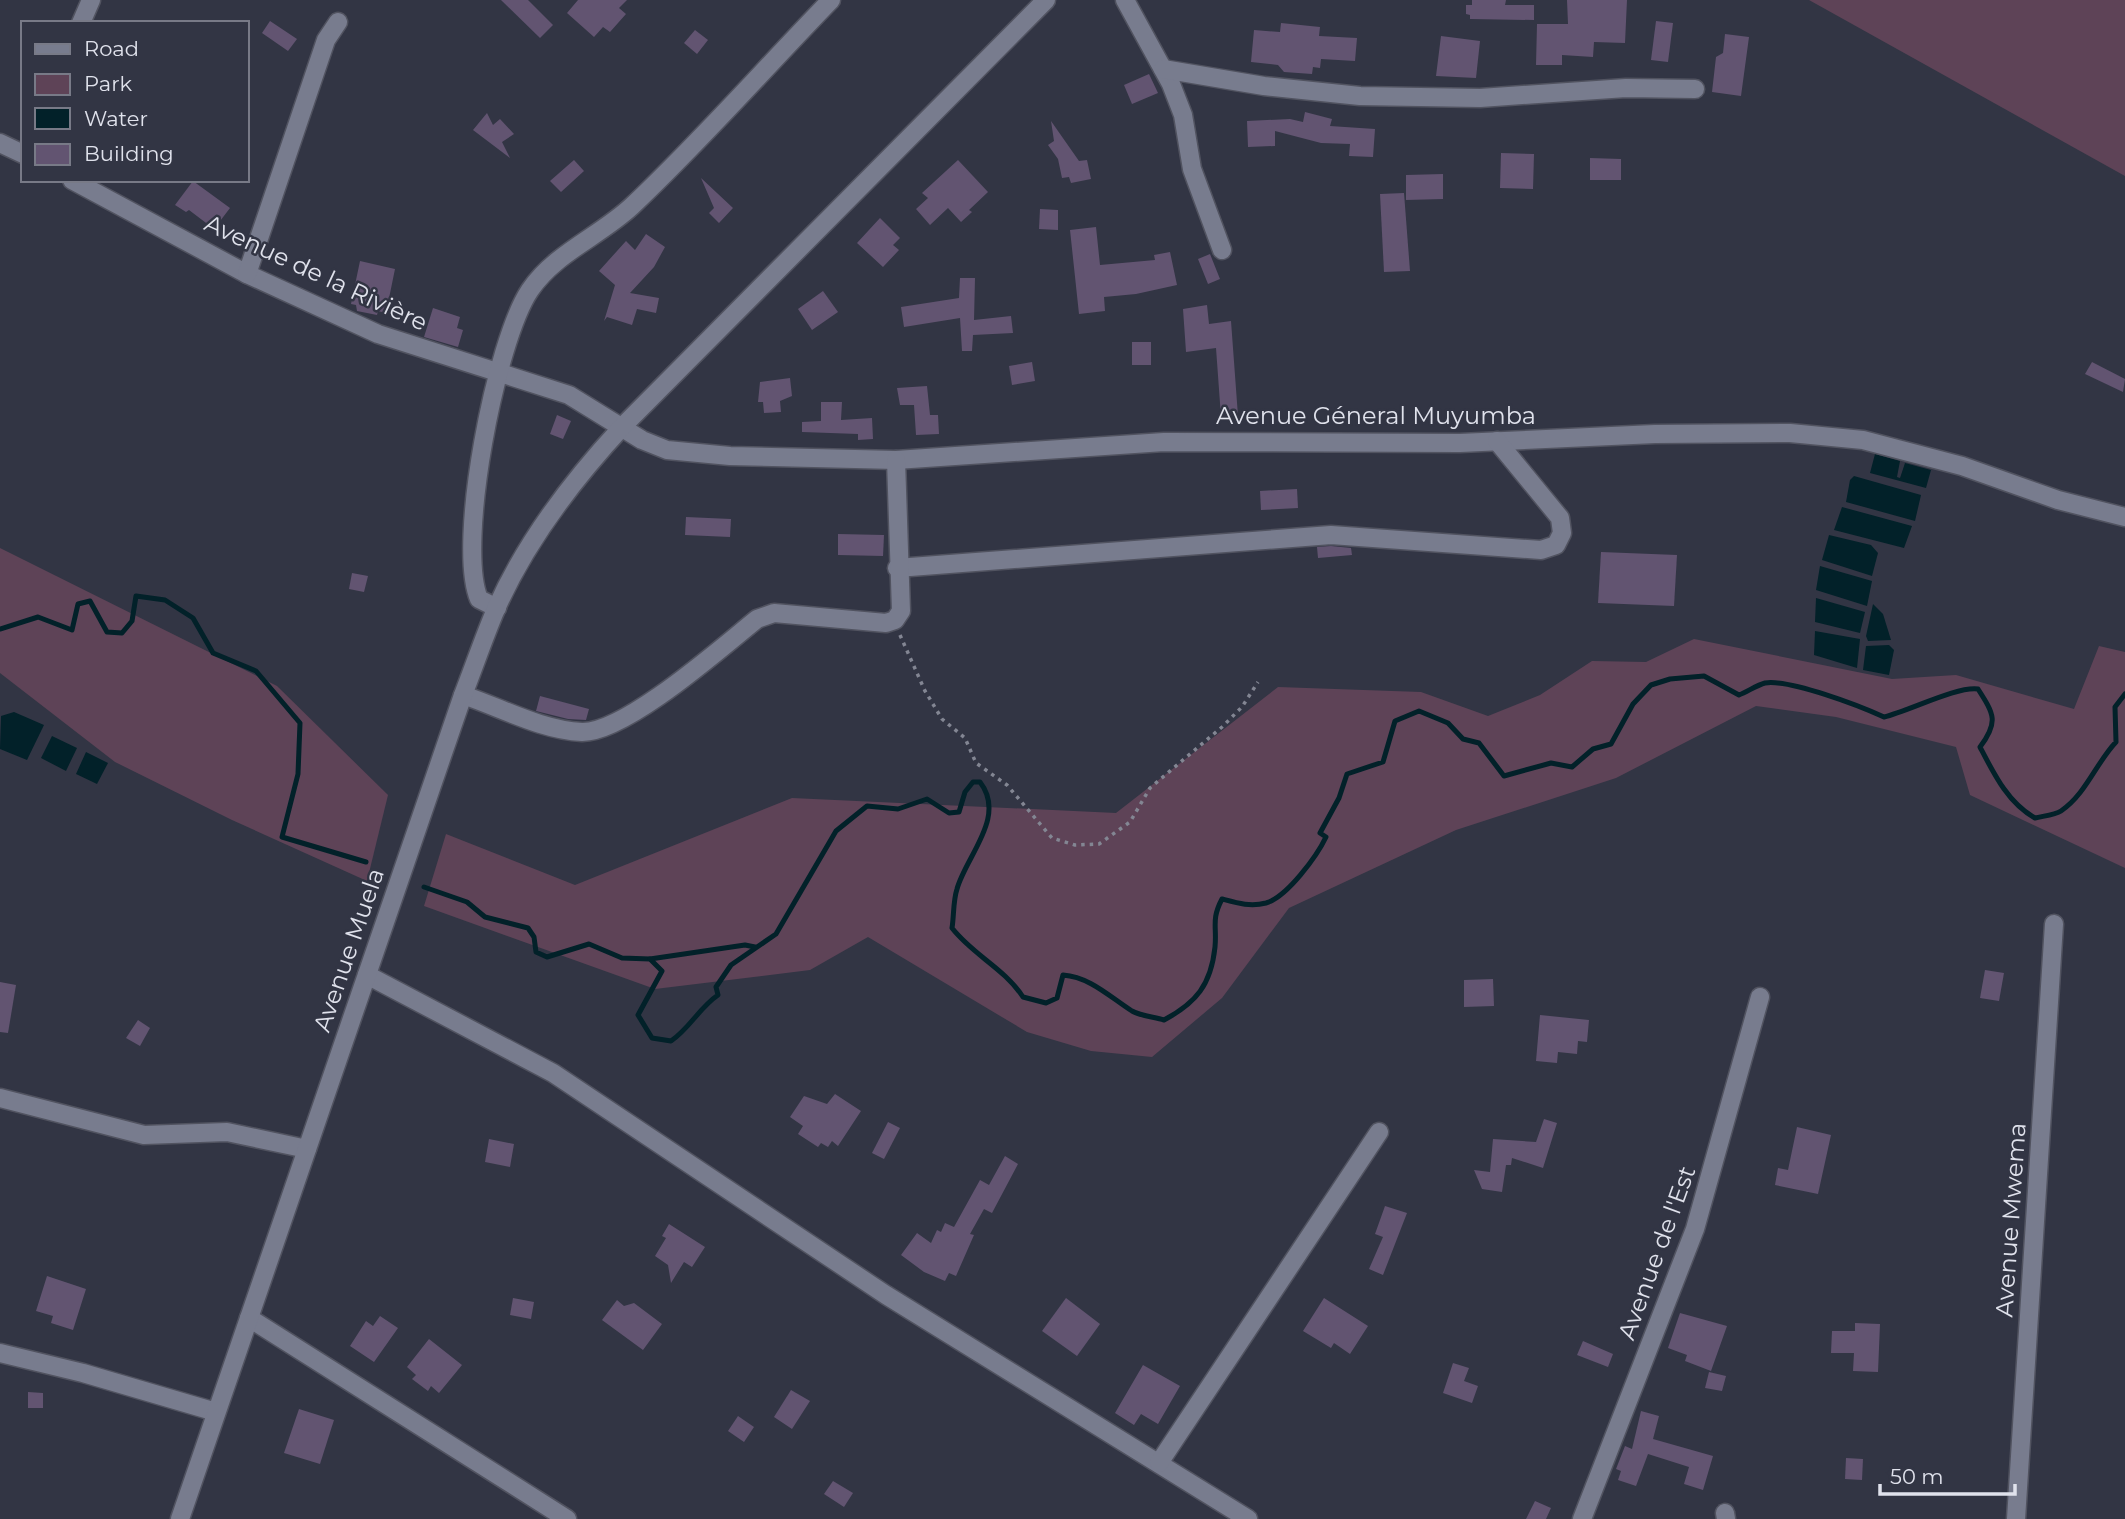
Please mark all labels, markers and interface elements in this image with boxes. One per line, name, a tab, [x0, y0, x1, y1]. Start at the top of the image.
legend	[21, 21, 248, 182]
text: Road	[84, 36, 139, 61]
text: Park	[84, 71, 132, 96]
text: Water	[84, 106, 148, 131]
text: Building	[84, 141, 174, 166]
street label: Avenue de la Rivière	[200, 208, 432, 337]
street label: Avenue Géneral Muyumba	[1216, 401, 1536, 430]
street label: Avenue Muela	[307, 864, 390, 1035]
street label: Avenue Mwema	[1989, 1122, 2032, 1318]
street label: Avenue de l'Est	[1612, 1162, 1701, 1344]
scale bar	[1880, 1452, 2015, 1496]
text: 50 m	[1890, 1464, 1944, 1489]

